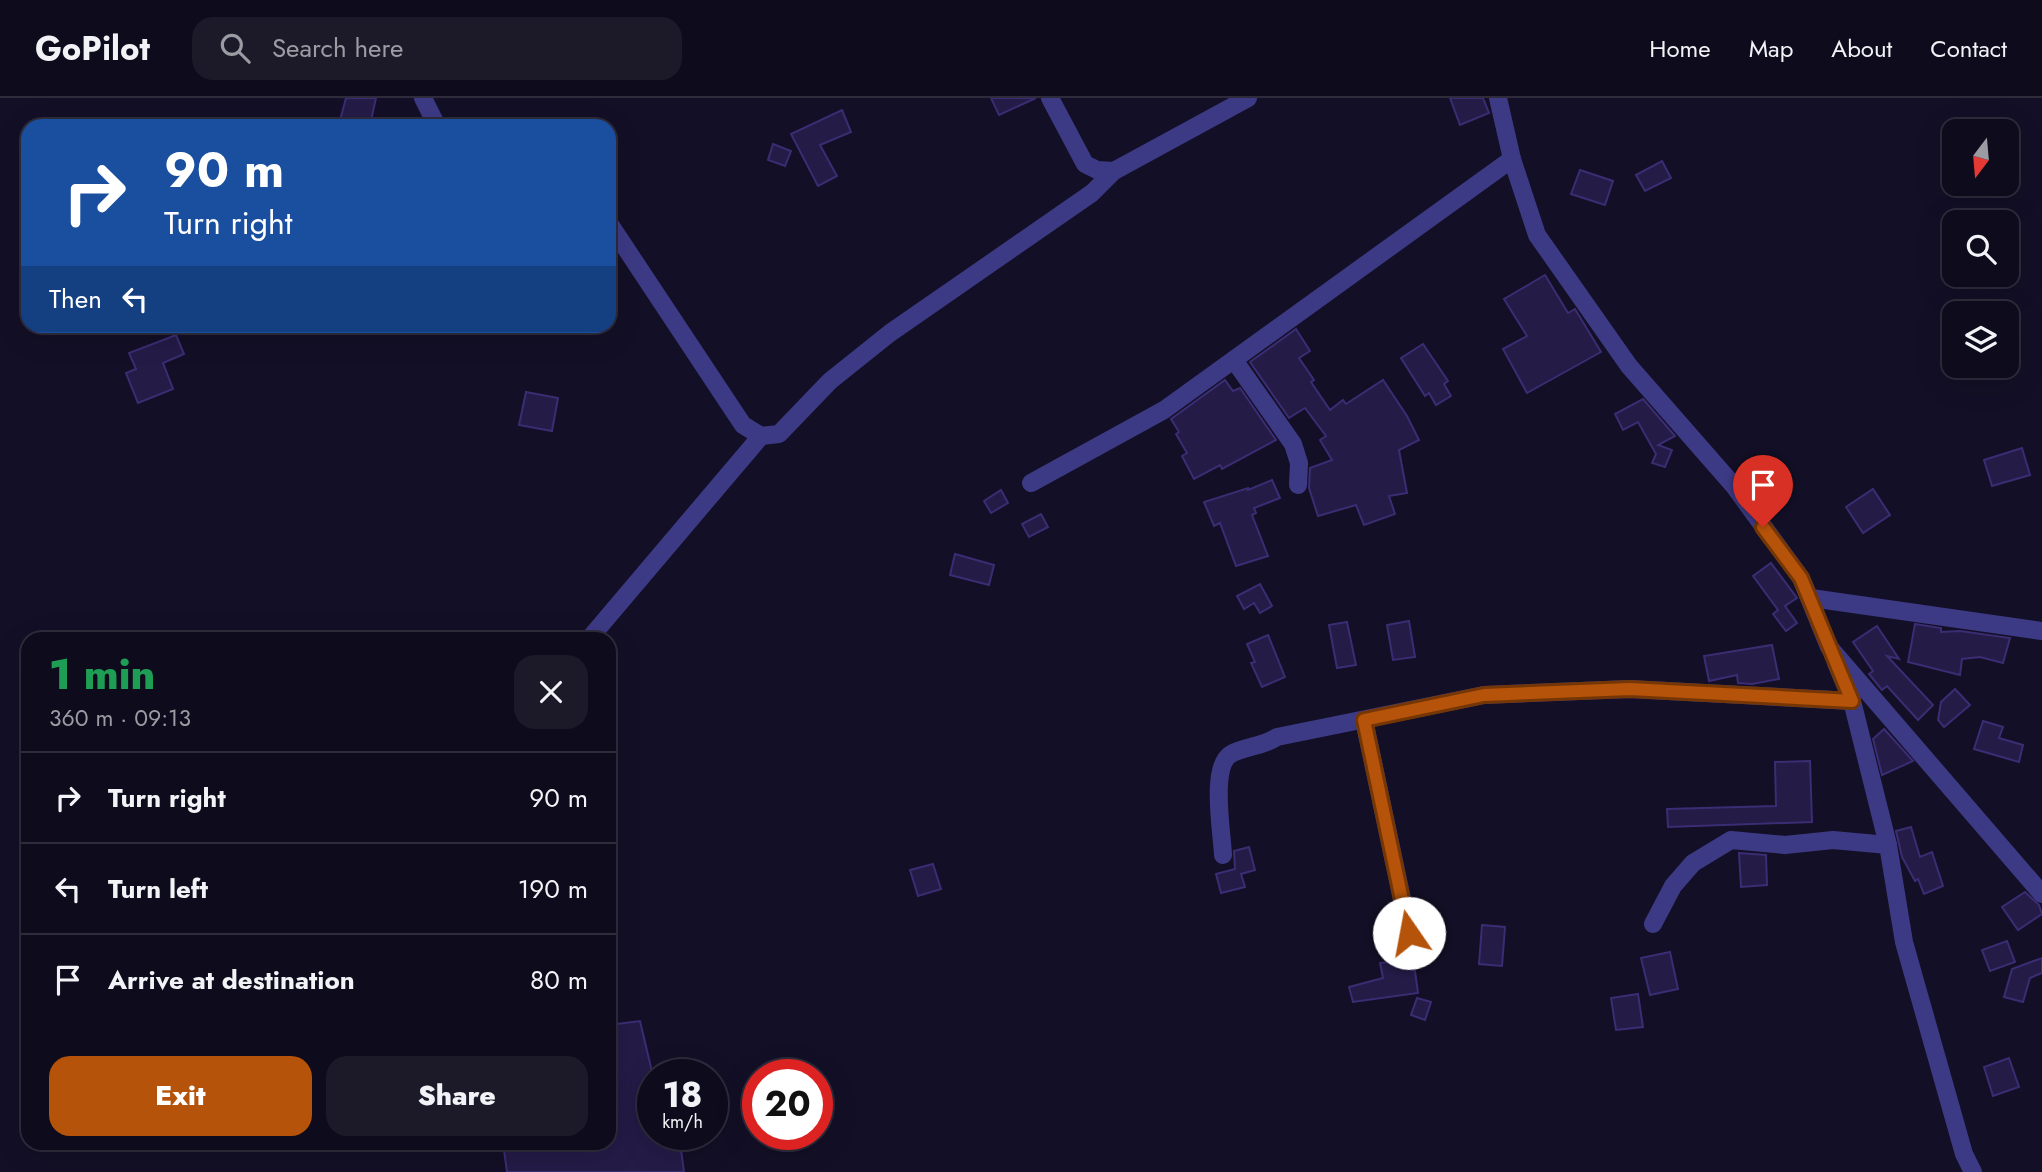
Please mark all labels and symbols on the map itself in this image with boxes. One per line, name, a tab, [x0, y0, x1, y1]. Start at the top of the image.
north arrow	[1942, 119, 2020, 196]
pin	[1733, 455, 1793, 527]
position arrow	[1372, 896, 1446, 970]
speed limit sign: 20	[742, 1059, 833, 1150]

